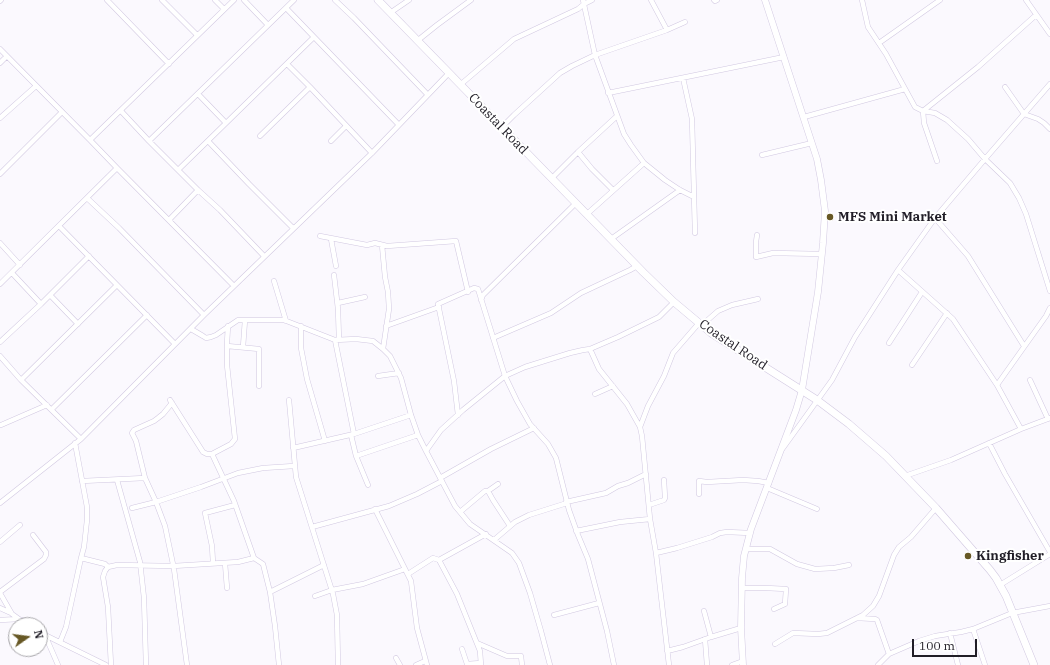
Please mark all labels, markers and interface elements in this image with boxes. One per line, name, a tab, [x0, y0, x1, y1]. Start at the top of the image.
street label: Coastal Road	[465, 90, 531, 158]
place label: MFS Mini Market	[838, 209, 947, 225]
marker: MFS Mini Market	[825, 212, 835, 222]
street label: Coastal Road	[696, 317, 770, 373]
place label: Kingfisher	[976, 548, 1044, 564]
marker: Kingfisher	[963, 551, 973, 561]
north arrow	[8, 617, 48, 657]
text: N	[31, 628, 47, 640]
scale bar	[914, 631, 979, 657]
text: 100 m	[919, 638, 955, 653]

